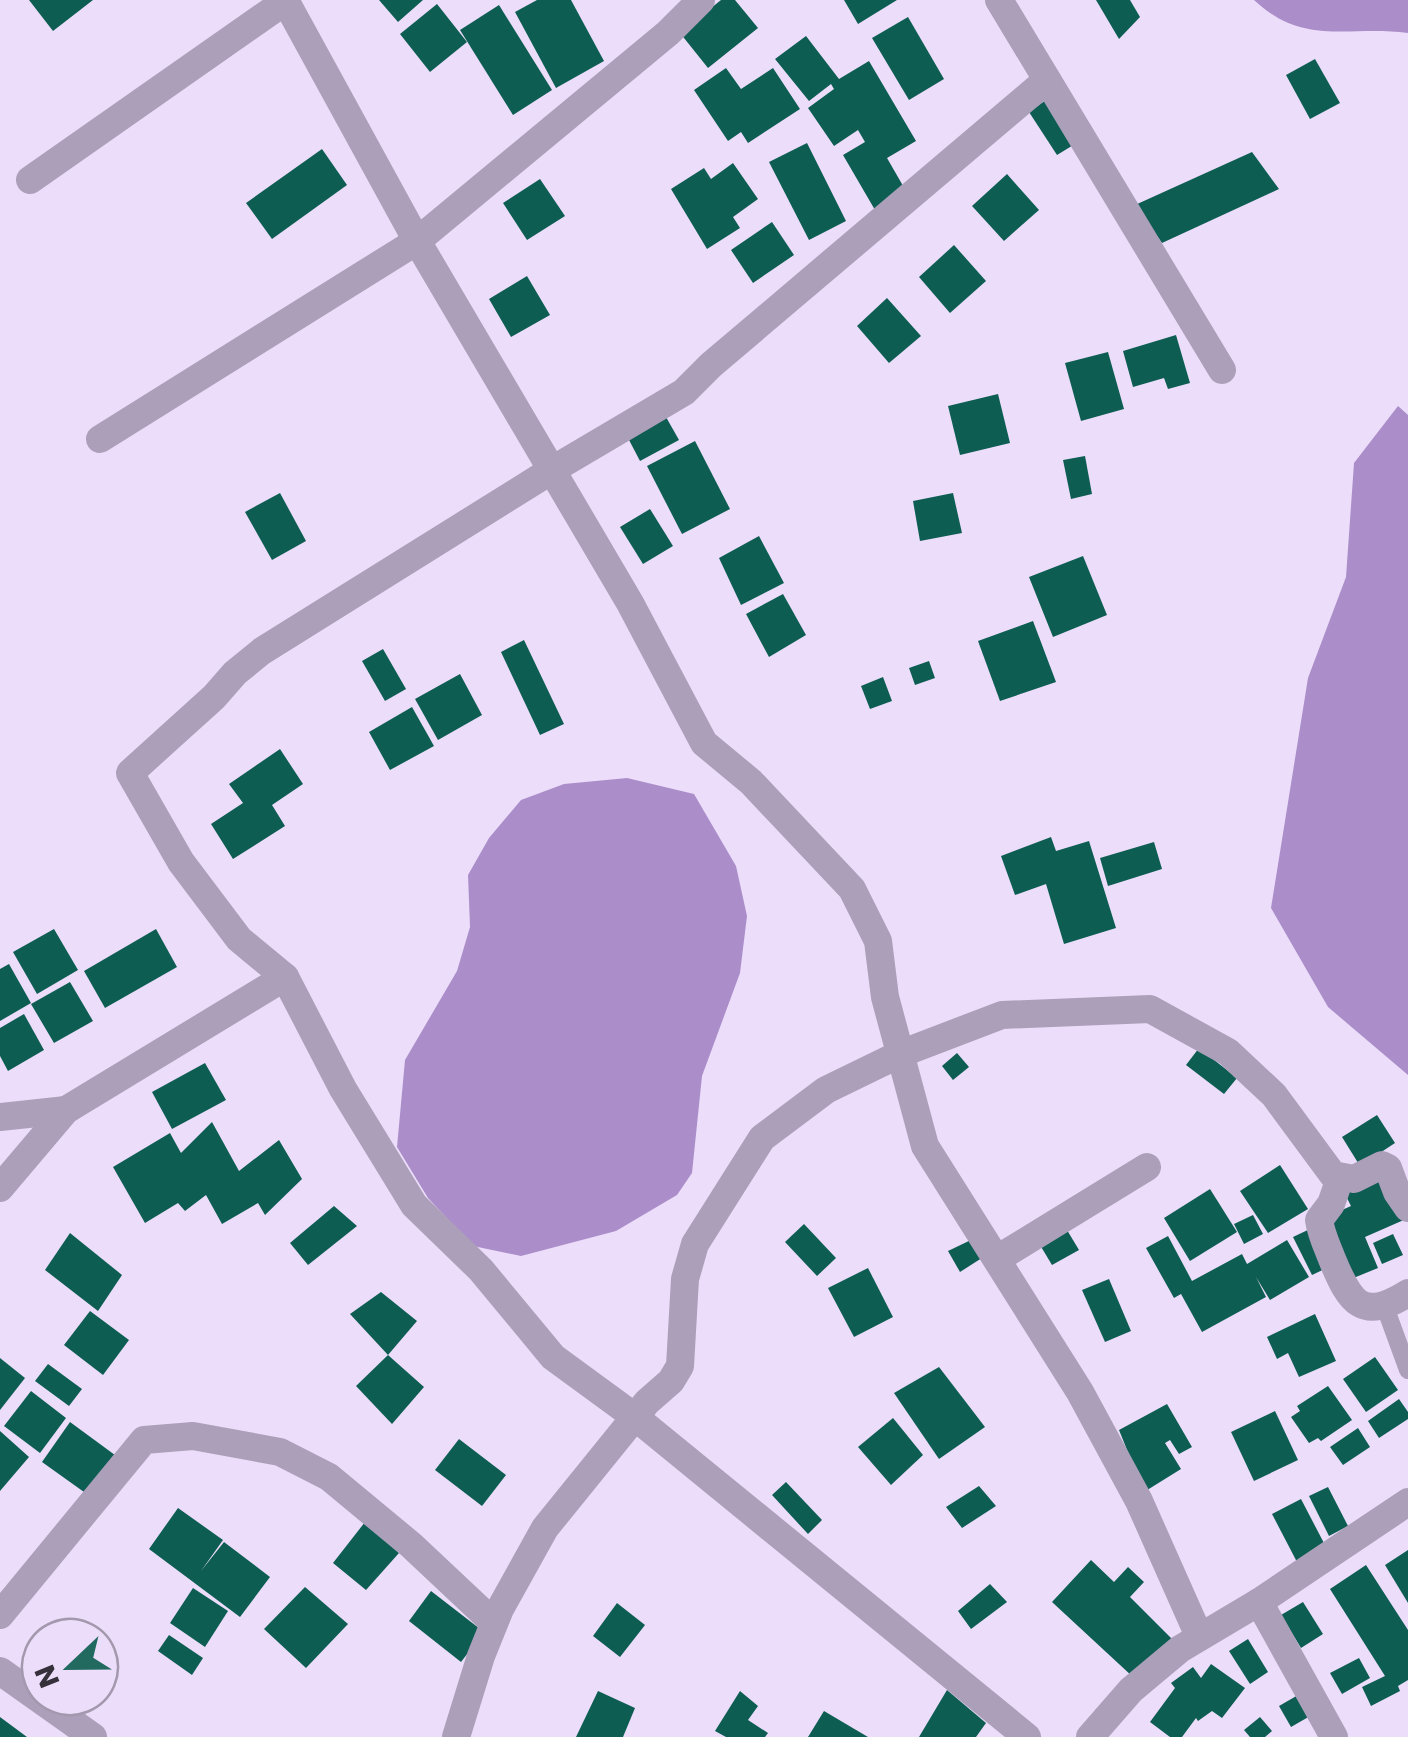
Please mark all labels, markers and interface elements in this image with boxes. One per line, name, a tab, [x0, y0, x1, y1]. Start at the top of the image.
north arrow	[20, 1617, 120, 1717]
text: N	[25, 1659, 69, 1693]

